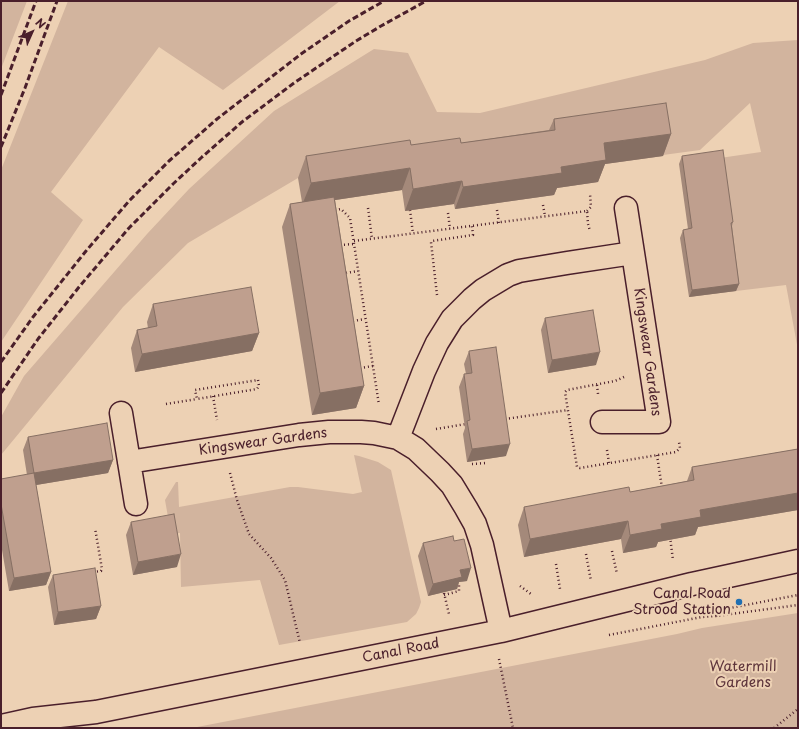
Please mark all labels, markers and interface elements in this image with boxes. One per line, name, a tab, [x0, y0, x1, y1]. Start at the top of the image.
north arrow	[12, 12, 52, 52]
text: N	[32, 14, 50, 32]
street label: Kingswear Gardens	[630, 287, 664, 417]
street label: Kingswear Gardens	[198, 425, 328, 459]
place label: Canal Road Strood Station	[633, 586, 731, 618]
marker: Canal Road Strood Station	[734, 597, 744, 607]
street label: Canal Road	[361, 635, 441, 667]
park label: Watermill Gardens	[709, 659, 777, 692]

